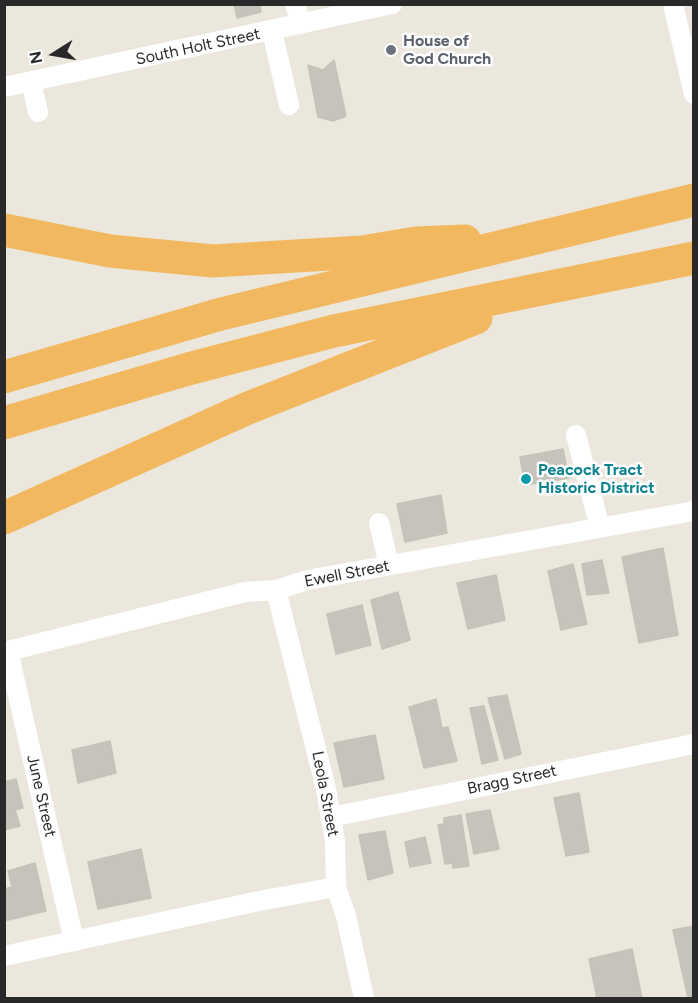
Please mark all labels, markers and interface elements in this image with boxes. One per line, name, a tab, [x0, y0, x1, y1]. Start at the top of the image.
north arrow	[24, 24, 84, 84]
street label: South Holt Street	[134, 24, 262, 70]
place label: House of God Church	[403, 31, 491, 69]
marker: House of God Church	[384, 43, 398, 57]
text: N	[25, 50, 46, 65]
place label: Peacock Tract Historic District	[538, 460, 655, 498]
marker: Peacock Tract Historic District	[519, 472, 533, 486]
street label: Ewell Street	[303, 556, 391, 592]
street label: Leola Street	[307, 750, 343, 838]
street label: June Street	[22, 753, 60, 839]
street label: Bragg Street	[466, 761, 558, 799]

